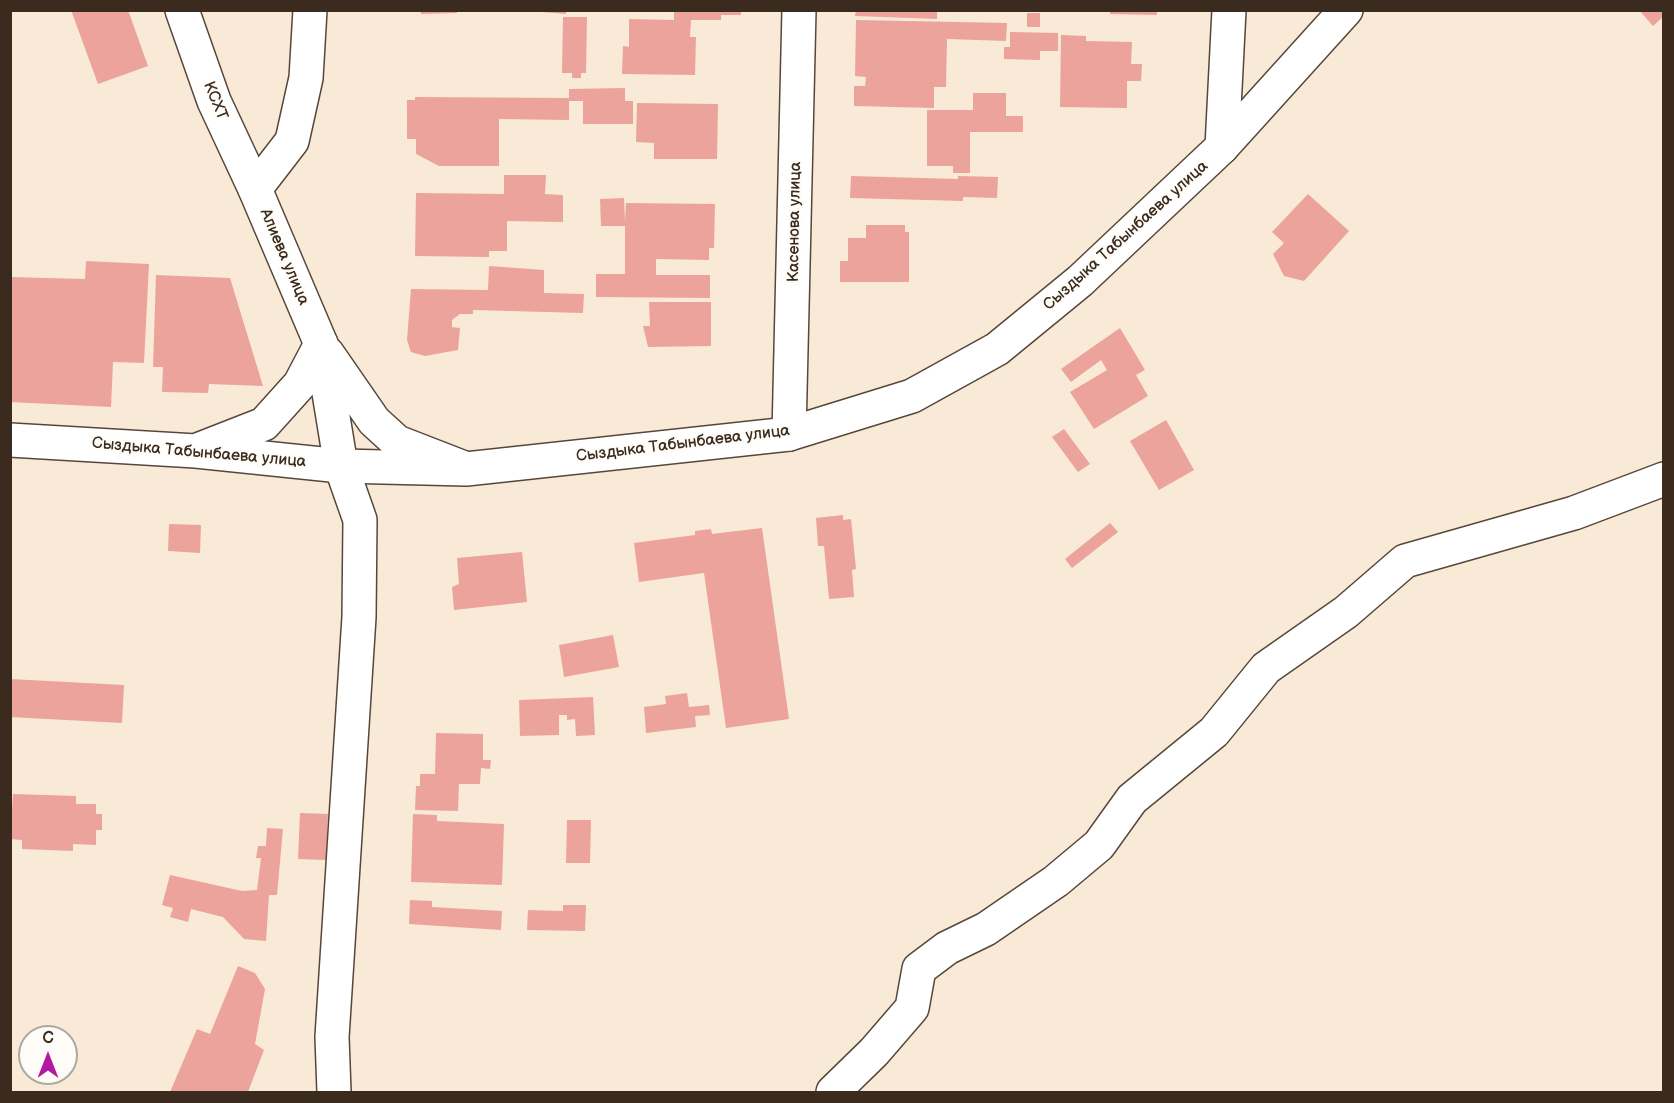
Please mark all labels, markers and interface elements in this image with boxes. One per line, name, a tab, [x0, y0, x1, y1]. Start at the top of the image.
street label: КСХТ	[199, 79, 231, 123]
street label: Сыздыка Табынбаева улица	[1040, 157, 1212, 315]
street label: Касенова улица	[784, 162, 806, 282]
street label: Алиева улица	[255, 206, 313, 308]
street label: Сыздыка Табынбаева улица	[575, 421, 791, 467]
street label: Сыздыка Табынбаева улица	[91, 434, 307, 472]
north arrow	[18, 1025, 78, 1085]
text: С	[42, 1029, 54, 1048]

